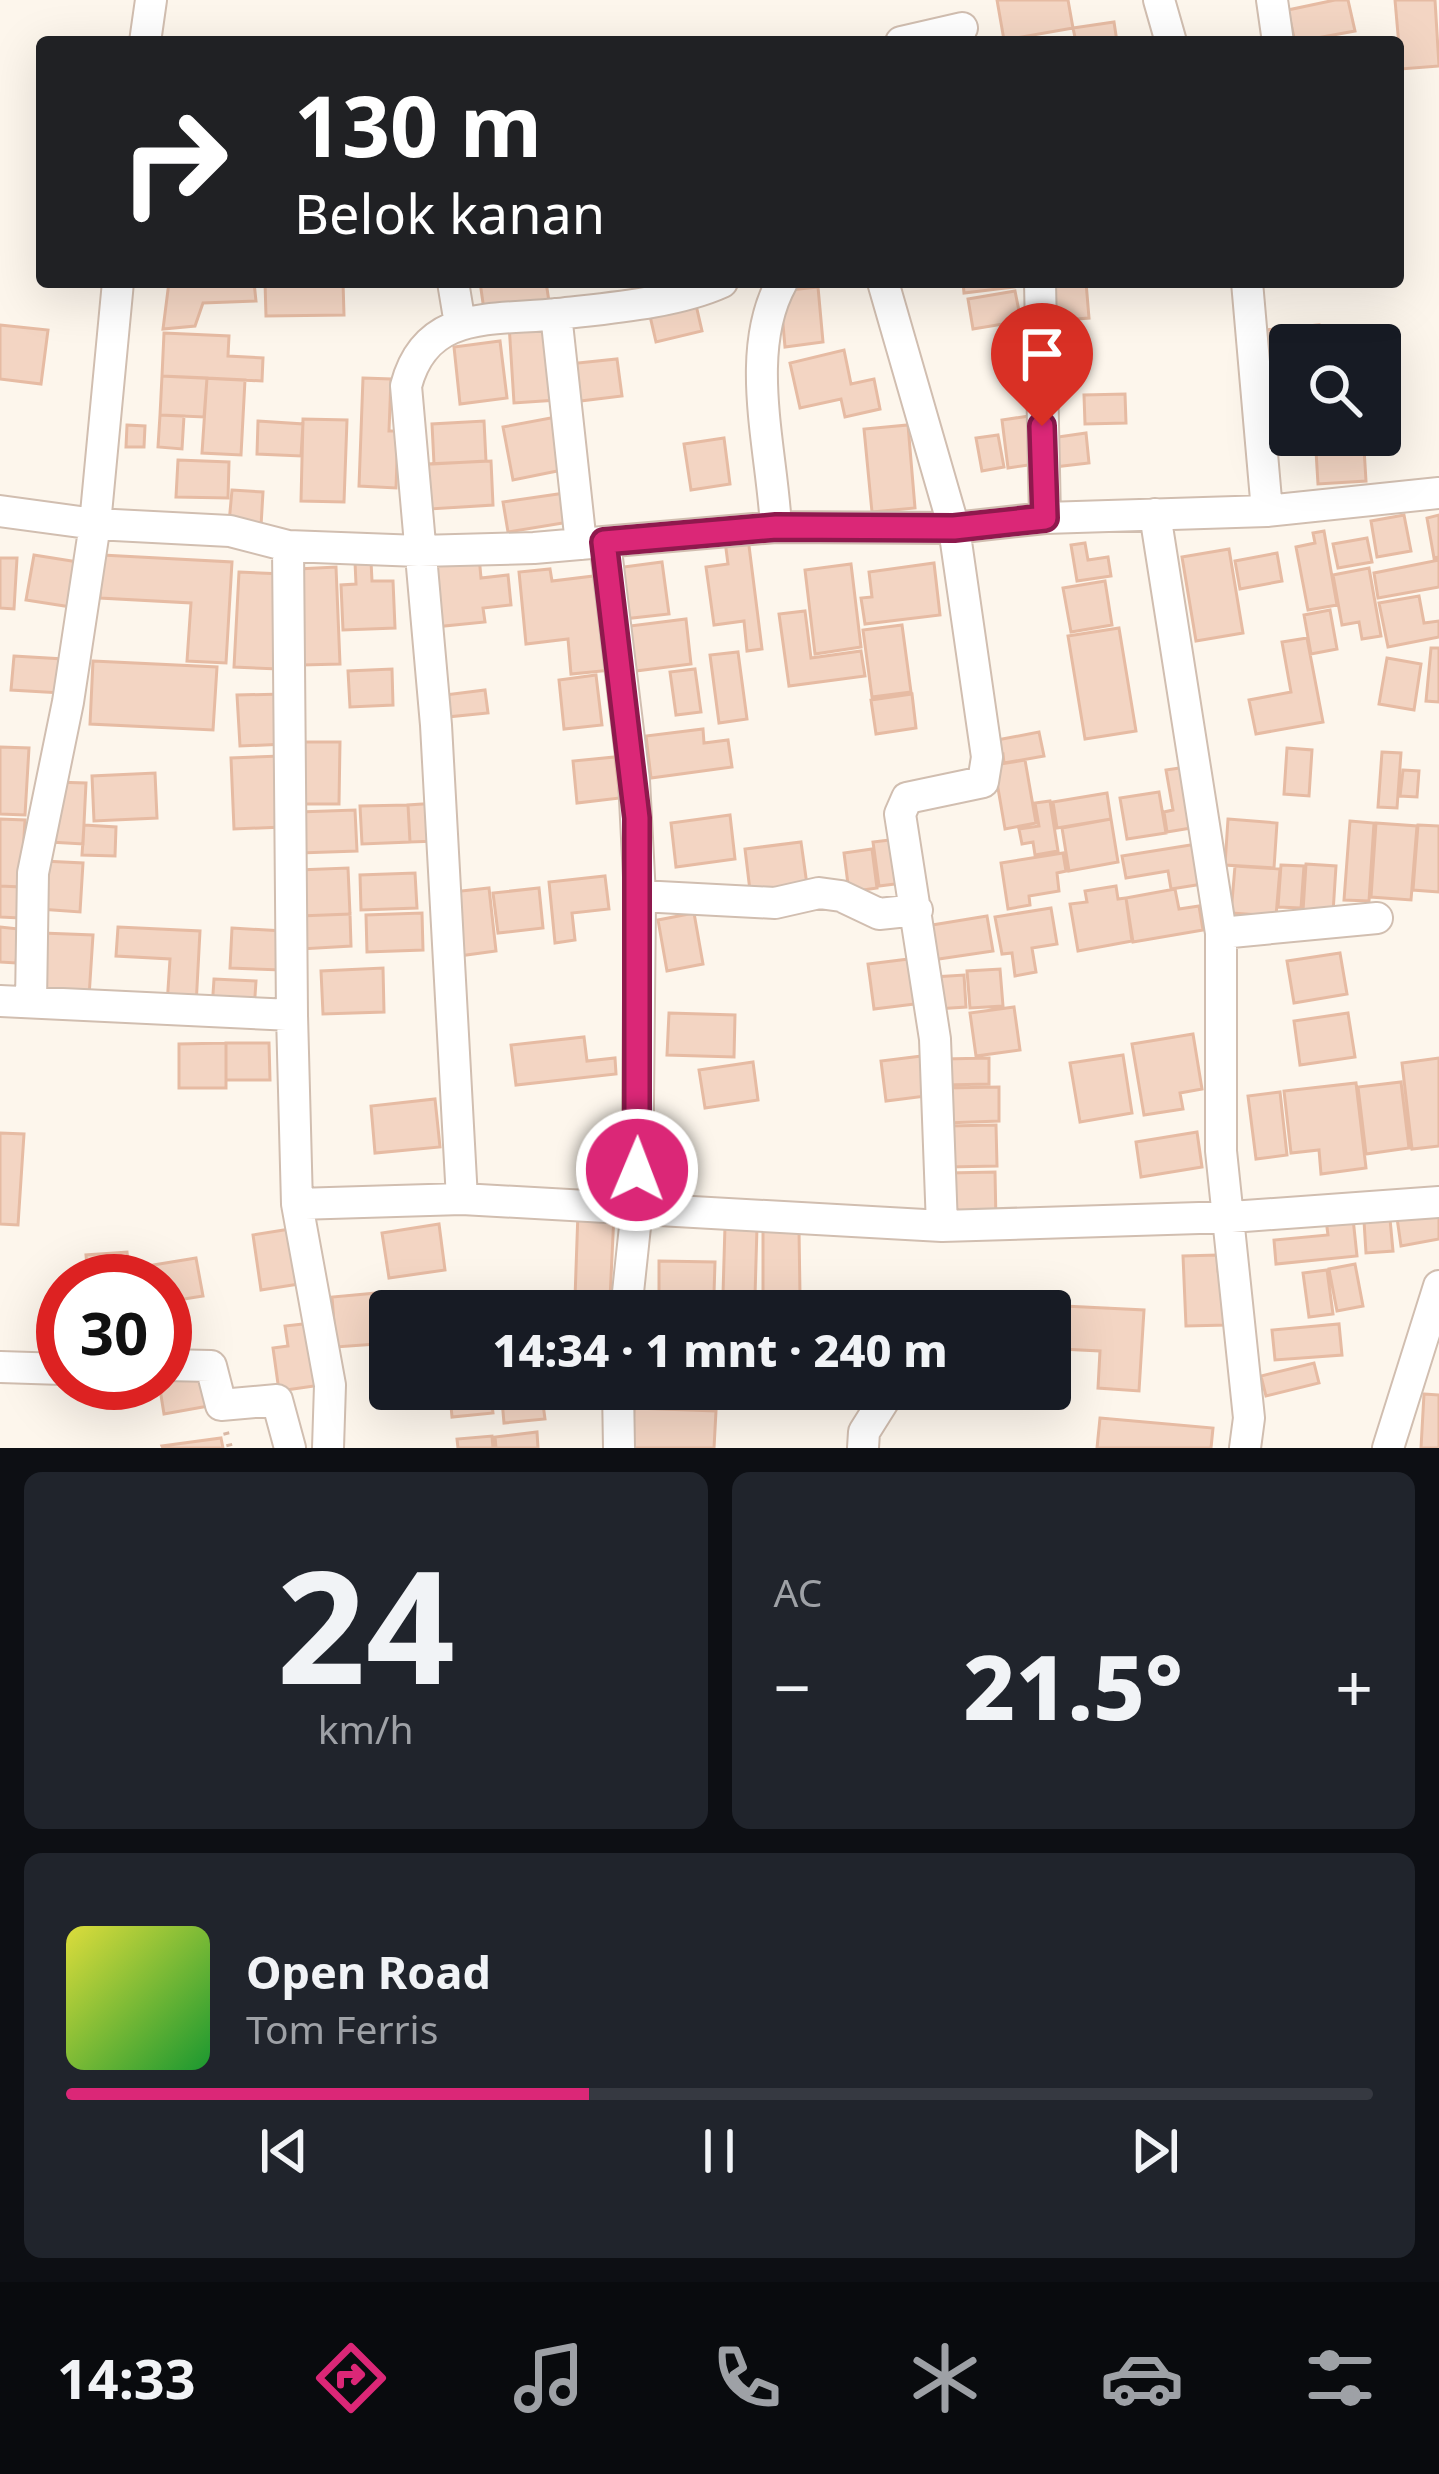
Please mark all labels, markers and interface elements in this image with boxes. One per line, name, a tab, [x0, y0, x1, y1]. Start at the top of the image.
text: 130 m	[294, 67, 542, 182]
icon: right	[96, 84, 252, 240]
text: Belok kanan	[294, 176, 605, 250]
pin	[991, 303, 1093, 426]
icon: arrive	[1009, 321, 1075, 387]
map controls	[1269, 324, 1401, 456]
button: search	[1269, 324, 1401, 456]
position arrow	[574, 1107, 700, 1233]
speed limit sign: 30	[36, 1254, 192, 1410]
text: 14:34 · 1 mnt · 240 m	[492, 1319, 948, 1380]
text: 24	[277, 1517, 455, 1730]
text: AC	[774, 1565, 822, 1618]
text: 21.5°	[963, 1624, 1183, 1746]
text: −	[774, 1641, 811, 1731]
text: +	[1335, 1641, 1373, 1731]
text: km/h	[318, 1702, 414, 1755]
text: Open Road	[246, 1941, 491, 2002]
text: Tom Ferris	[246, 2002, 438, 2055]
icon: previous	[251, 2118, 317, 2184]
icon: pause	[686, 2118, 752, 2184]
icon: next	[1122, 2118, 1188, 2184]
icon: directions	[309, 2336, 393, 2420]
icon: music	[507, 2336, 591, 2420]
icon: phone	[705, 2336, 789, 2420]
icon: climate	[903, 2336, 987, 2420]
icon: car	[1100, 2336, 1184, 2420]
icon: filters	[1298, 2336, 1382, 2420]
text: 14:33	[57, 2341, 196, 2415]

